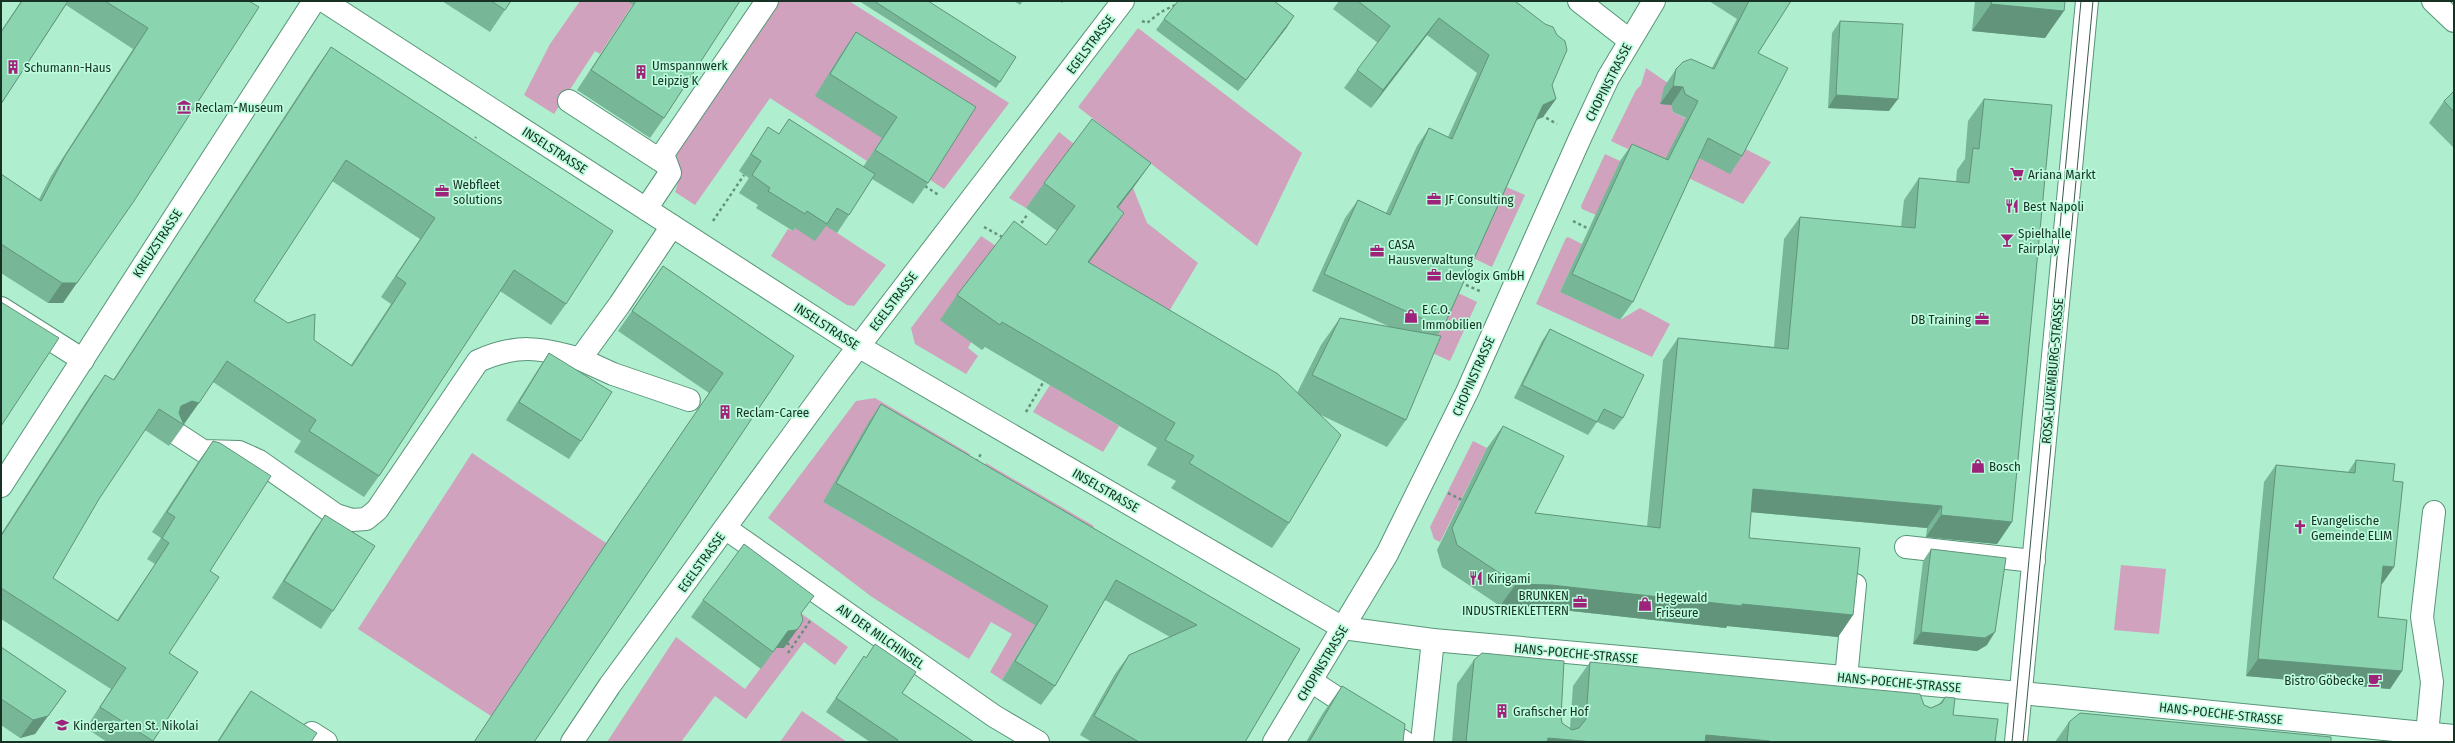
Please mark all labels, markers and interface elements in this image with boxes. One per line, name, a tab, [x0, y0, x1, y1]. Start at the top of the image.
street label: EGELSTRASSE	[1063, 12, 1117, 77]
street label: CHOPINSTRASSE	[1582, 41, 1635, 124]
place label: Umspannwerk Leipzig K	[652, 58, 729, 88]
building icon: Schumann-Haus	[5, 59, 21, 75]
place label: Schumann-Haus	[24, 60, 112, 75]
building icon: Umspannwerk Leipzig K	[633, 64, 649, 80]
museum icon: Reclam-Museum	[176, 99, 192, 115]
place label: Reclam-Museum	[195, 100, 283, 115]
street label: INSELSTRASSE	[519, 124, 590, 177]
supermarket icon: Ariana Markt	[2009, 166, 2025, 182]
place label: Ariana Markt	[2028, 167, 2097, 182]
place label: Webfleet solutions	[453, 177, 503, 207]
office icon: Webfleet solutions	[434, 183, 450, 199]
office icon: JF Consulting	[1426, 191, 1442, 207]
place label: JF Consulting	[1445, 192, 1514, 207]
restaurant icon: Best Napoli	[2004, 198, 2020, 214]
place label: Best Napoli	[2023, 199, 2084, 214]
street label: KREUZSTRASSE	[130, 206, 185, 280]
place label: Spielhalle Fairplay	[2018, 226, 2071, 256]
bar icon: Spielhalle Fairplay	[1999, 232, 2015, 248]
place label: CASA Hausverwaltung	[1388, 237, 1474, 267]
office icon: CASA Hausverwaltung	[1369, 243, 1385, 259]
office icon: devlogix GmbH	[1426, 267, 1442, 283]
place label: devlogix GmbH	[1445, 268, 1525, 283]
street label: EGELSTRASSE	[866, 269, 920, 334]
street label: ROSA-LUXEMBURG-STRASSE	[2039, 298, 2066, 445]
street label: INSELSTRASSE	[791, 300, 862, 353]
place label: E.C.O. Immobilien	[1422, 302, 1482, 332]
shop icon: E.C.O. Immobilien	[1403, 308, 1419, 324]
office icon: DB Training	[1974, 311, 1990, 327]
place label: DB Training	[1911, 312, 1972, 327]
street label: CHOPINSTRASSE	[1449, 334, 1498, 418]
building icon: Reclam-Caree	[717, 404, 733, 420]
place label: Reclam-Caree	[736, 405, 809, 420]
shop icon: Bosch	[1970, 458, 1986, 474]
place label: Bosch	[1989, 459, 2021, 474]
street label: INSELSTRASSE	[1070, 465, 1142, 516]
place label: Evangelische Gemeinde ELIM	[2311, 513, 2392, 543]
church icon: Evangelische Gemeinde ELIM	[2292, 519, 2308, 535]
street label: EGELSTRASSE	[675, 530, 728, 595]
restaurant icon: Kirigami	[1468, 570, 1484, 586]
place label: Kirigami	[1487, 571, 1530, 586]
place label: BRUNKEN INDUSTRIEKLETTERN	[1462, 588, 1569, 618]
place label: Hegewald Friseure	[1656, 590, 1708, 620]
office icon: BRUNKEN INDUSTRIEKLETTERN	[1572, 594, 1588, 610]
shop icon: Hegewald Friseure	[1637, 596, 1653, 612]
street label: AN DER MILCHINSEL	[834, 601, 928, 672]
street label: CHOPINSTRASSE	[1294, 623, 1351, 704]
street label: HANS-POECHE-STRASSE	[1513, 641, 1639, 666]
street label: HANS-POECHE-STRASSE	[1836, 670, 1962, 695]
cafe icon: Bistro Göbecke	[2367, 672, 2383, 688]
place label: Bistro Göbecke	[2284, 673, 2364, 688]
street label: HANS-POECHE-STRASSE	[2158, 700, 2284, 727]
building icon: Grafischer Hof	[1494, 703, 1510, 719]
place label: Grafischer Hof	[1513, 704, 1589, 719]
school or university icon: Kindergarten St. Nikolai	[54, 717, 70, 733]
place label: Kindergarten St. Nikolai	[73, 718, 198, 733]

